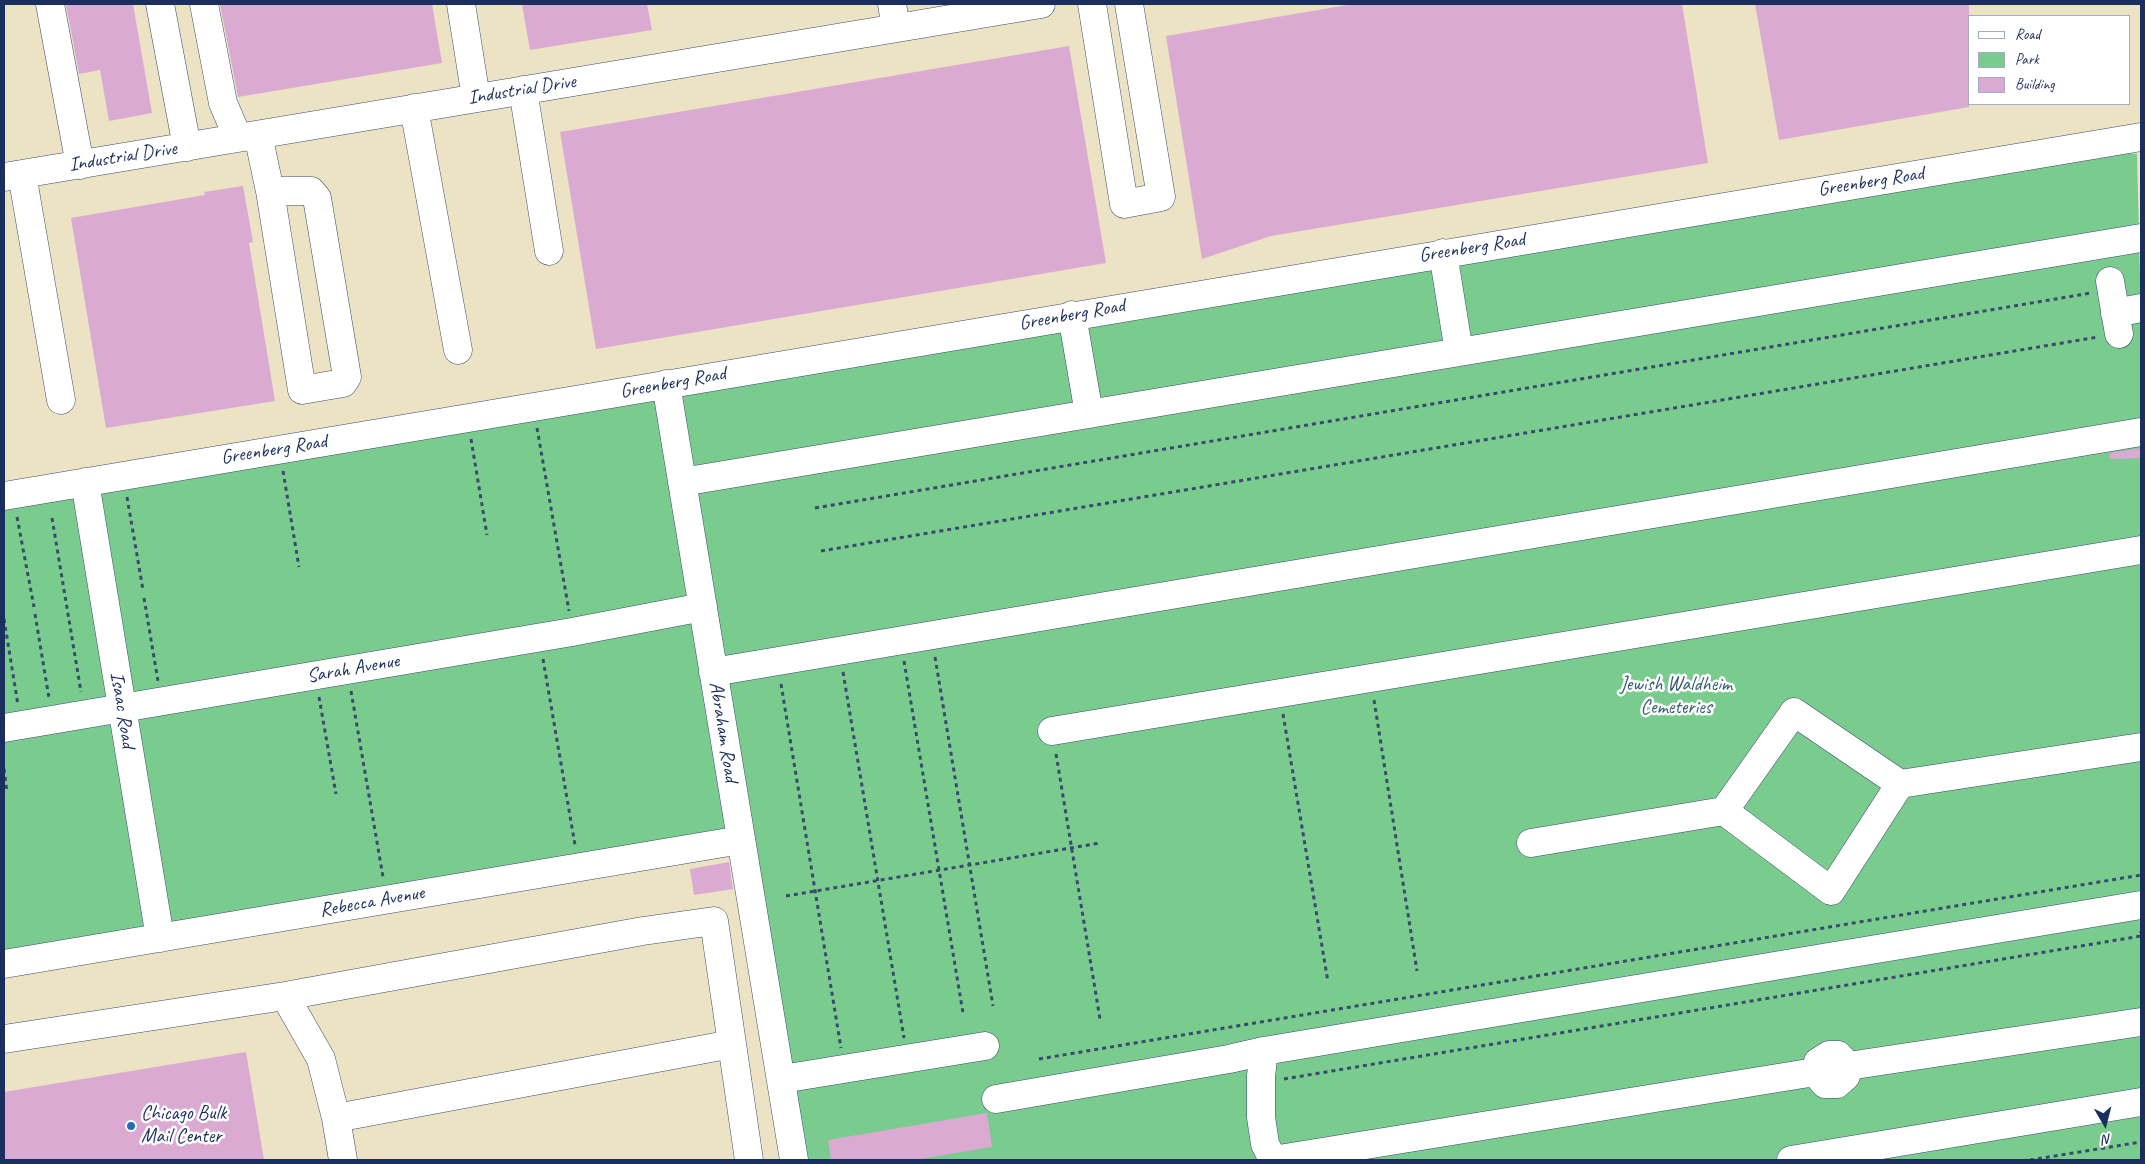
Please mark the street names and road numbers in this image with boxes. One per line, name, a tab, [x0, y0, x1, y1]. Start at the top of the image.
street label: Industrial Drive	[466, 70, 578, 110]
street label: Industrial Drive	[67, 137, 179, 177]
street label: Greenberg Road	[1816, 162, 1926, 202]
street label: Greenberg Road	[1417, 228, 1527, 268]
street label: Greenberg Road	[1017, 294, 1127, 336]
street label: Greenberg Road	[618, 362, 728, 404]
street label: Greenberg Road	[219, 430, 329, 470]
street label: Sarah Avenue	[305, 649, 401, 689]
street label: Isaac Road	[104, 670, 140, 750]
street label: Abraham Road	[703, 680, 743, 784]
street label: Rebecca Avenue	[318, 881, 426, 923]

